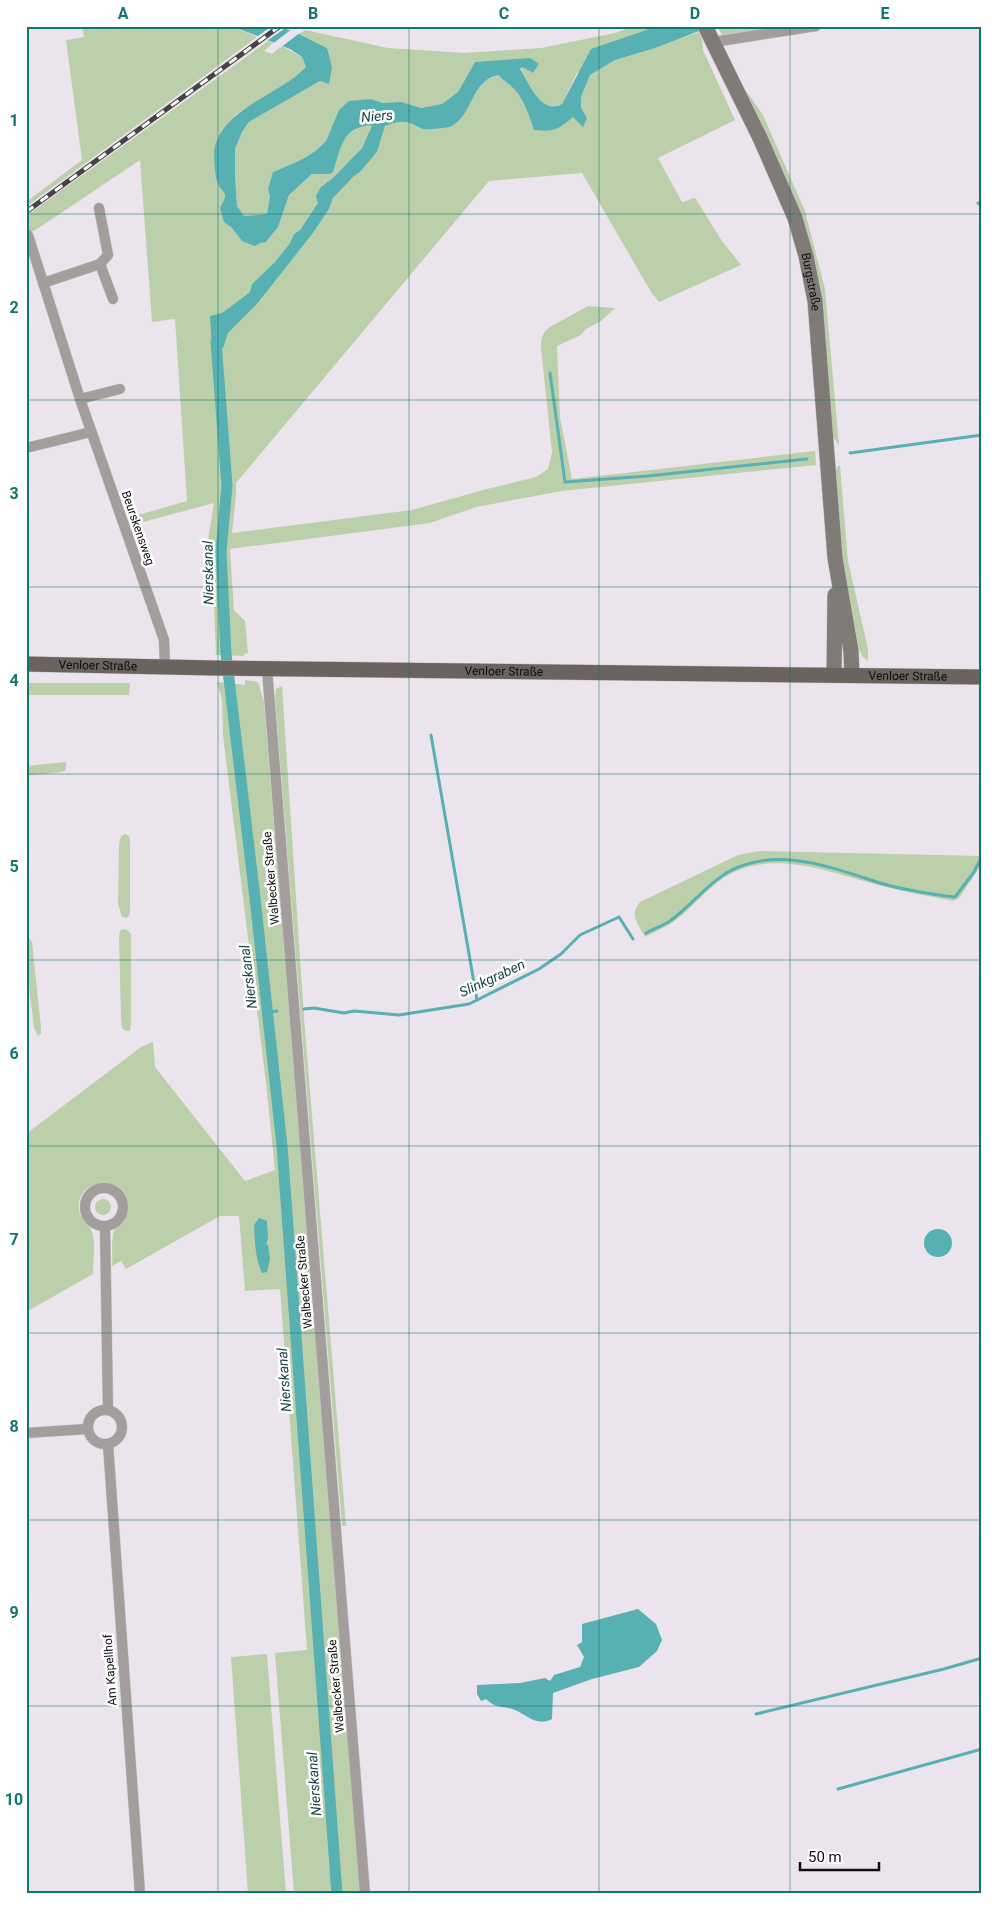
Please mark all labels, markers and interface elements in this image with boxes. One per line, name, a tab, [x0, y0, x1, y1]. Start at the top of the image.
text: A	[118, 4, 129, 23]
text: B	[308, 4, 318, 23]
text: C	[499, 4, 509, 23]
text: D	[690, 4, 700, 23]
text: E	[881, 4, 890, 23]
water label: Niers	[360, 107, 394, 125]
text: 1	[9, 111, 19, 130]
street label: Burgstraße	[799, 252, 823, 311]
text: 2	[9, 298, 19, 317]
text: 3	[9, 484, 19, 503]
street label: Beurskensweg	[119, 489, 157, 567]
water label: Nierskanal	[199, 540, 217, 605]
street label: Venloer Straße	[59, 658, 137, 673]
street label: Venloer Straße	[465, 664, 543, 679]
street label: Venloer Straße	[869, 669, 947, 684]
text: 4	[9, 671, 19, 690]
street label: Walbecker Straße	[260, 831, 282, 925]
text: 5	[9, 857, 19, 876]
water label: Nierskanal	[236, 943, 260, 1010]
water label: Slinkgraben	[457, 956, 527, 1000]
text: 6	[9, 1044, 19, 1063]
text: 7	[9, 1230, 19, 1249]
street label: Walbecker Straße	[293, 1235, 315, 1329]
water label: Nierskanal	[274, 1347, 294, 1413]
text: 8	[9, 1417, 19, 1436]
text: 9	[9, 1603, 19, 1622]
street label: Am Kapellhof	[100, 1633, 119, 1706]
street label: Walbecker Straße	[325, 1639, 347, 1733]
water label: Nierskanal	[304, 1751, 324, 1817]
text: 10	[5, 1790, 23, 1809]
scale bar	[800, 1840, 879, 1872]
text: 50 m	[808, 1848, 842, 1866]

